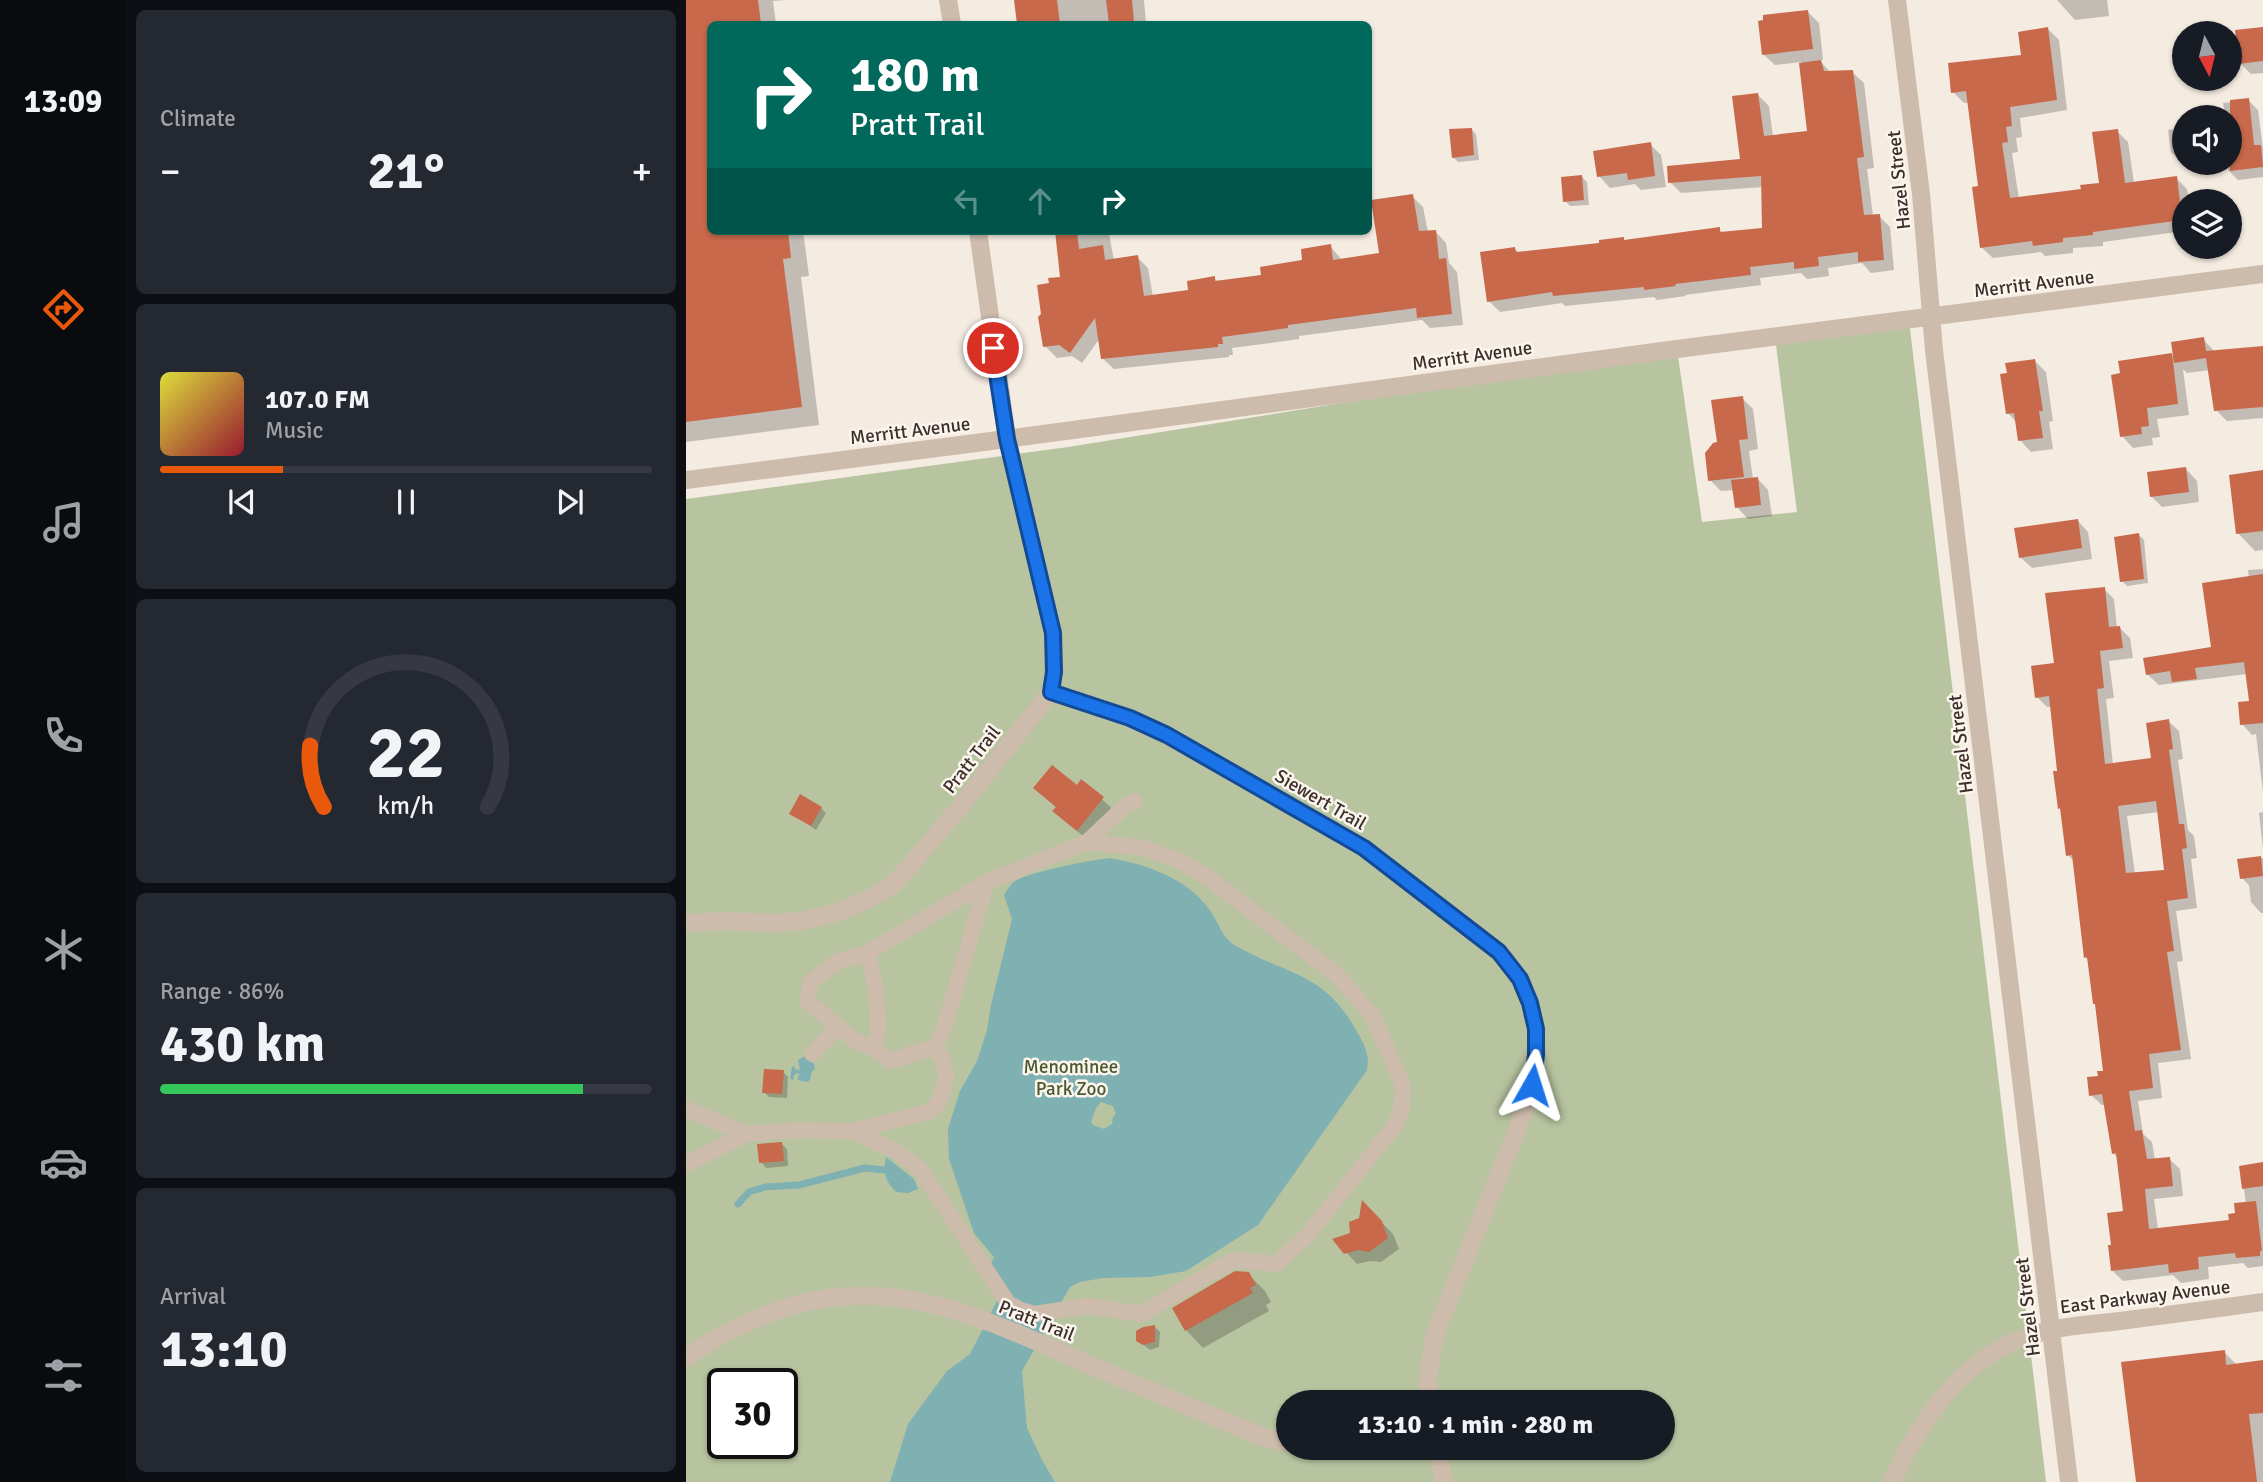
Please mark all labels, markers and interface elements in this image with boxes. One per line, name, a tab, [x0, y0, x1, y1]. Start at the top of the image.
north arrow	[2172, 21, 2242, 91]
map controls	[2172, 21, 2242, 259]
text: 180 m	[850, 45, 980, 105]
icon: right	[735, 49, 826, 140]
text: 13:09	[24, 82, 102, 121]
text: Climate	[160, 104, 236, 133]
text: Pratt Trail	[850, 105, 985, 144]
button: sound	[2172, 105, 2242, 175]
street label: Hazel Street	[1882, 129, 1916, 231]
text: 21°	[368, 139, 444, 203]
text: −	[160, 148, 181, 195]
text: +	[631, 148, 652, 195]
icon: left	[948, 182, 986, 220]
icon: ahead	[1021, 182, 1059, 220]
icon: right	[1094, 182, 1132, 220]
button: layers	[2172, 189, 2242, 259]
street label: Merritt Avenue	[1973, 265, 2096, 303]
icon: directions	[39, 285, 88, 334]
pin	[963, 318, 1023, 378]
icon: arrive	[974, 329, 1012, 367]
street label: Merritt Avenue	[1410, 336, 1534, 376]
text: 107.0 FM	[265, 384, 370, 416]
street label: Merritt Avenue	[849, 412, 972, 450]
text: Music	[265, 416, 323, 445]
icon: previous	[223, 483, 261, 521]
icon: pause	[387, 483, 425, 521]
icon: next	[551, 483, 589, 521]
icon: music	[39, 498, 88, 547]
street label: Hazel Street	[1943, 693, 1979, 795]
text: 22	[367, 709, 445, 798]
icon: phone	[39, 711, 88, 760]
street label: Pratt Trail	[938, 721, 1006, 798]
street label: Siewert Trail	[1270, 764, 1371, 836]
text: km/h	[378, 790, 434, 821]
icon: climate	[39, 925, 88, 974]
text: Range · 86%	[160, 977, 284, 1006]
text: 430 km	[160, 1012, 325, 1076]
position arrow	[1495, 1048, 1569, 1122]
park label: Menominee Park Zoo	[1024, 1055, 1118, 1101]
icon: car	[39, 1138, 88, 1187]
street label: Hazel Street	[2010, 1256, 2046, 1358]
street label: East Parkway Avenue	[2059, 1275, 2232, 1319]
text: Arrival	[160, 1282, 226, 1311]
street label: Pratt Trail	[995, 1295, 1078, 1347]
text: 13:10	[160, 1317, 288, 1381]
icon: filters	[39, 1351, 88, 1400]
speed limit sign: 30	[707, 1368, 798, 1459]
text: 13:10 · 1 min · 280 m	[1358, 1409, 1593, 1441]

